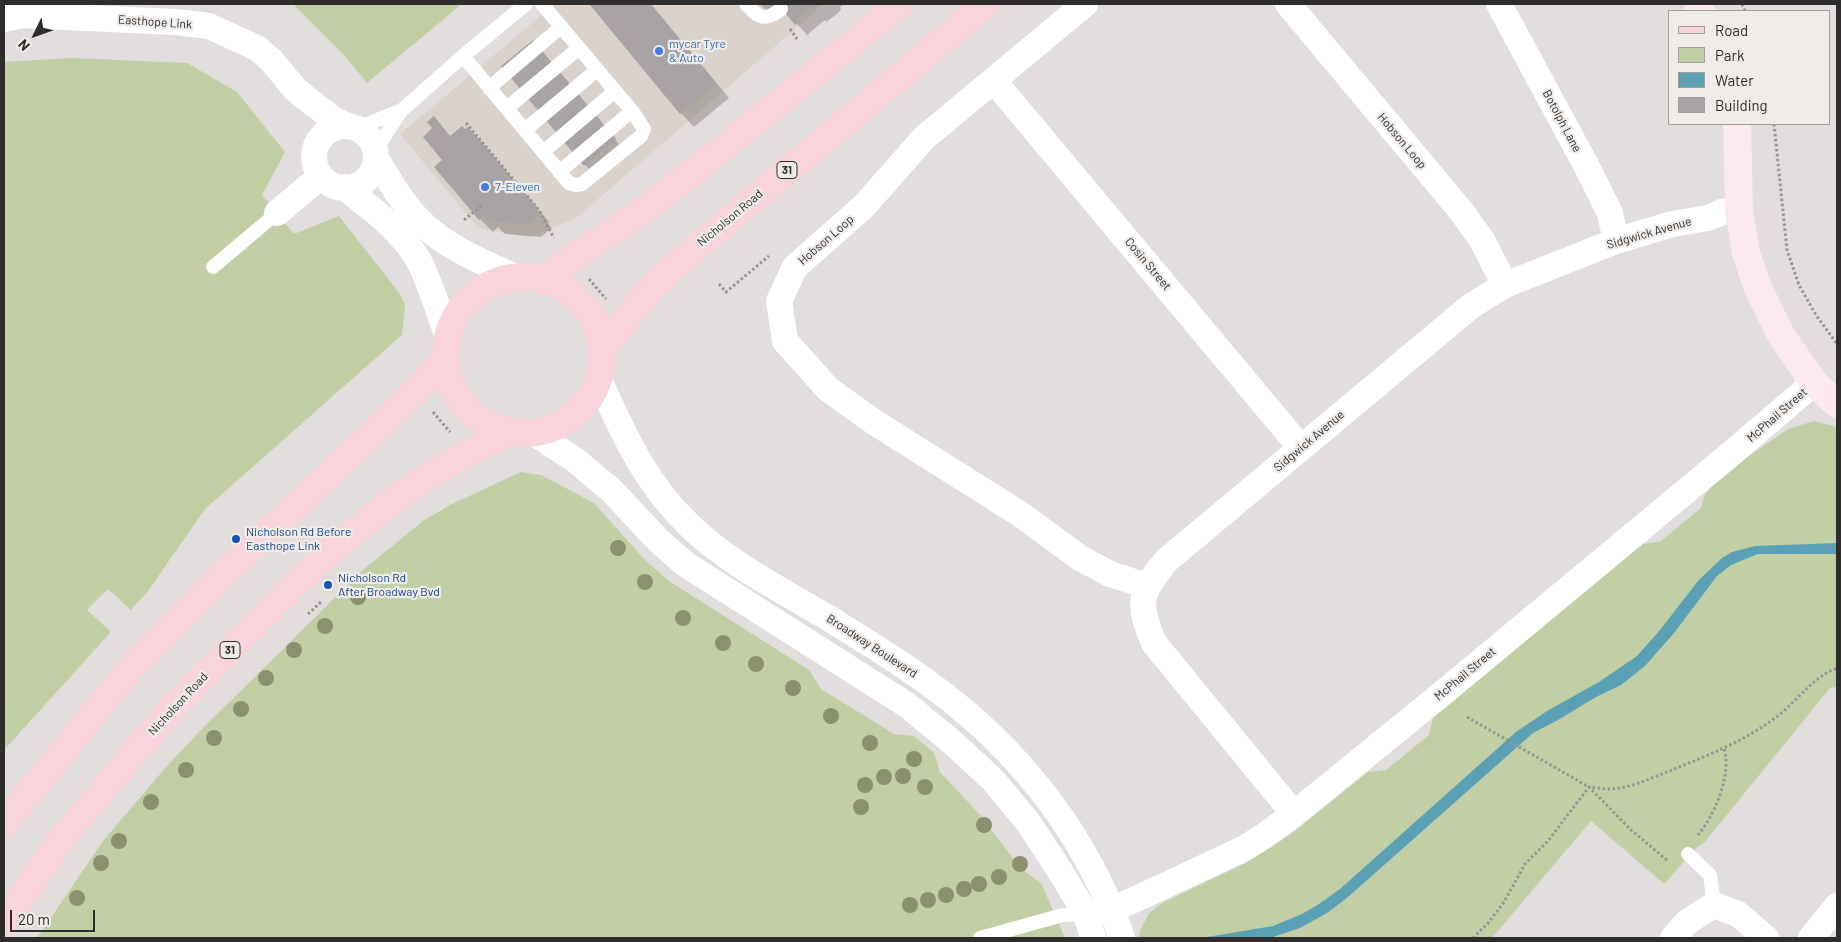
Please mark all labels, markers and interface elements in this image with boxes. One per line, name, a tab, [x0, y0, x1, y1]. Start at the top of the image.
north arrow	[10, 10, 60, 60]
legend	[1668, 10, 1831, 125]
street label: Easthope Link	[118, 12, 192, 32]
text: Road	[1715, 21, 1748, 39]
text: N	[14, 36, 33, 55]
place label: mycar Tyre & Auto	[669, 37, 726, 65]
marker: mycar Tyre & Auto	[653, 45, 665, 57]
text: Park	[1715, 46, 1744, 64]
text: Water	[1715, 71, 1754, 89]
street label: Botolph Lane	[1540, 87, 1584, 155]
text: Building	[1715, 96, 1768, 114]
street label: Hobson Loop	[1374, 110, 1430, 172]
road number: 31	[777, 162, 797, 178]
place label: 7-Eleven	[495, 180, 540, 194]
marker: 7-Eleven	[479, 181, 491, 193]
street label: Nicholson Road	[694, 187, 766, 249]
street label: Hobson Loop	[795, 212, 857, 268]
street label: Sidgwick Avenue	[1605, 214, 1693, 252]
street label: Cosin Street	[1122, 235, 1174, 293]
street label: McPhail Street	[1744, 385, 1810, 445]
street label: Sidgwick Avenue	[1271, 407, 1347, 475]
place label: Nicholson Rd Before Easthope Link	[246, 525, 351, 553]
marker: Nicholson Rd Before Easthope Link	[230, 533, 242, 545]
place label: Nicholson Rd After Broadway Bvd	[338, 571, 440, 599]
marker: Nicholson Rd After Broadway Bvd	[322, 579, 334, 591]
street label: Broadway Boulevard	[824, 611, 920, 681]
road number: 31	[220, 642, 240, 658]
street label: McPhail Street	[1431, 644, 1499, 704]
street label: Nicholson Road	[145, 670, 211, 738]
scale bar	[12, 900, 98, 932]
text: 20 m	[18, 910, 50, 928]

